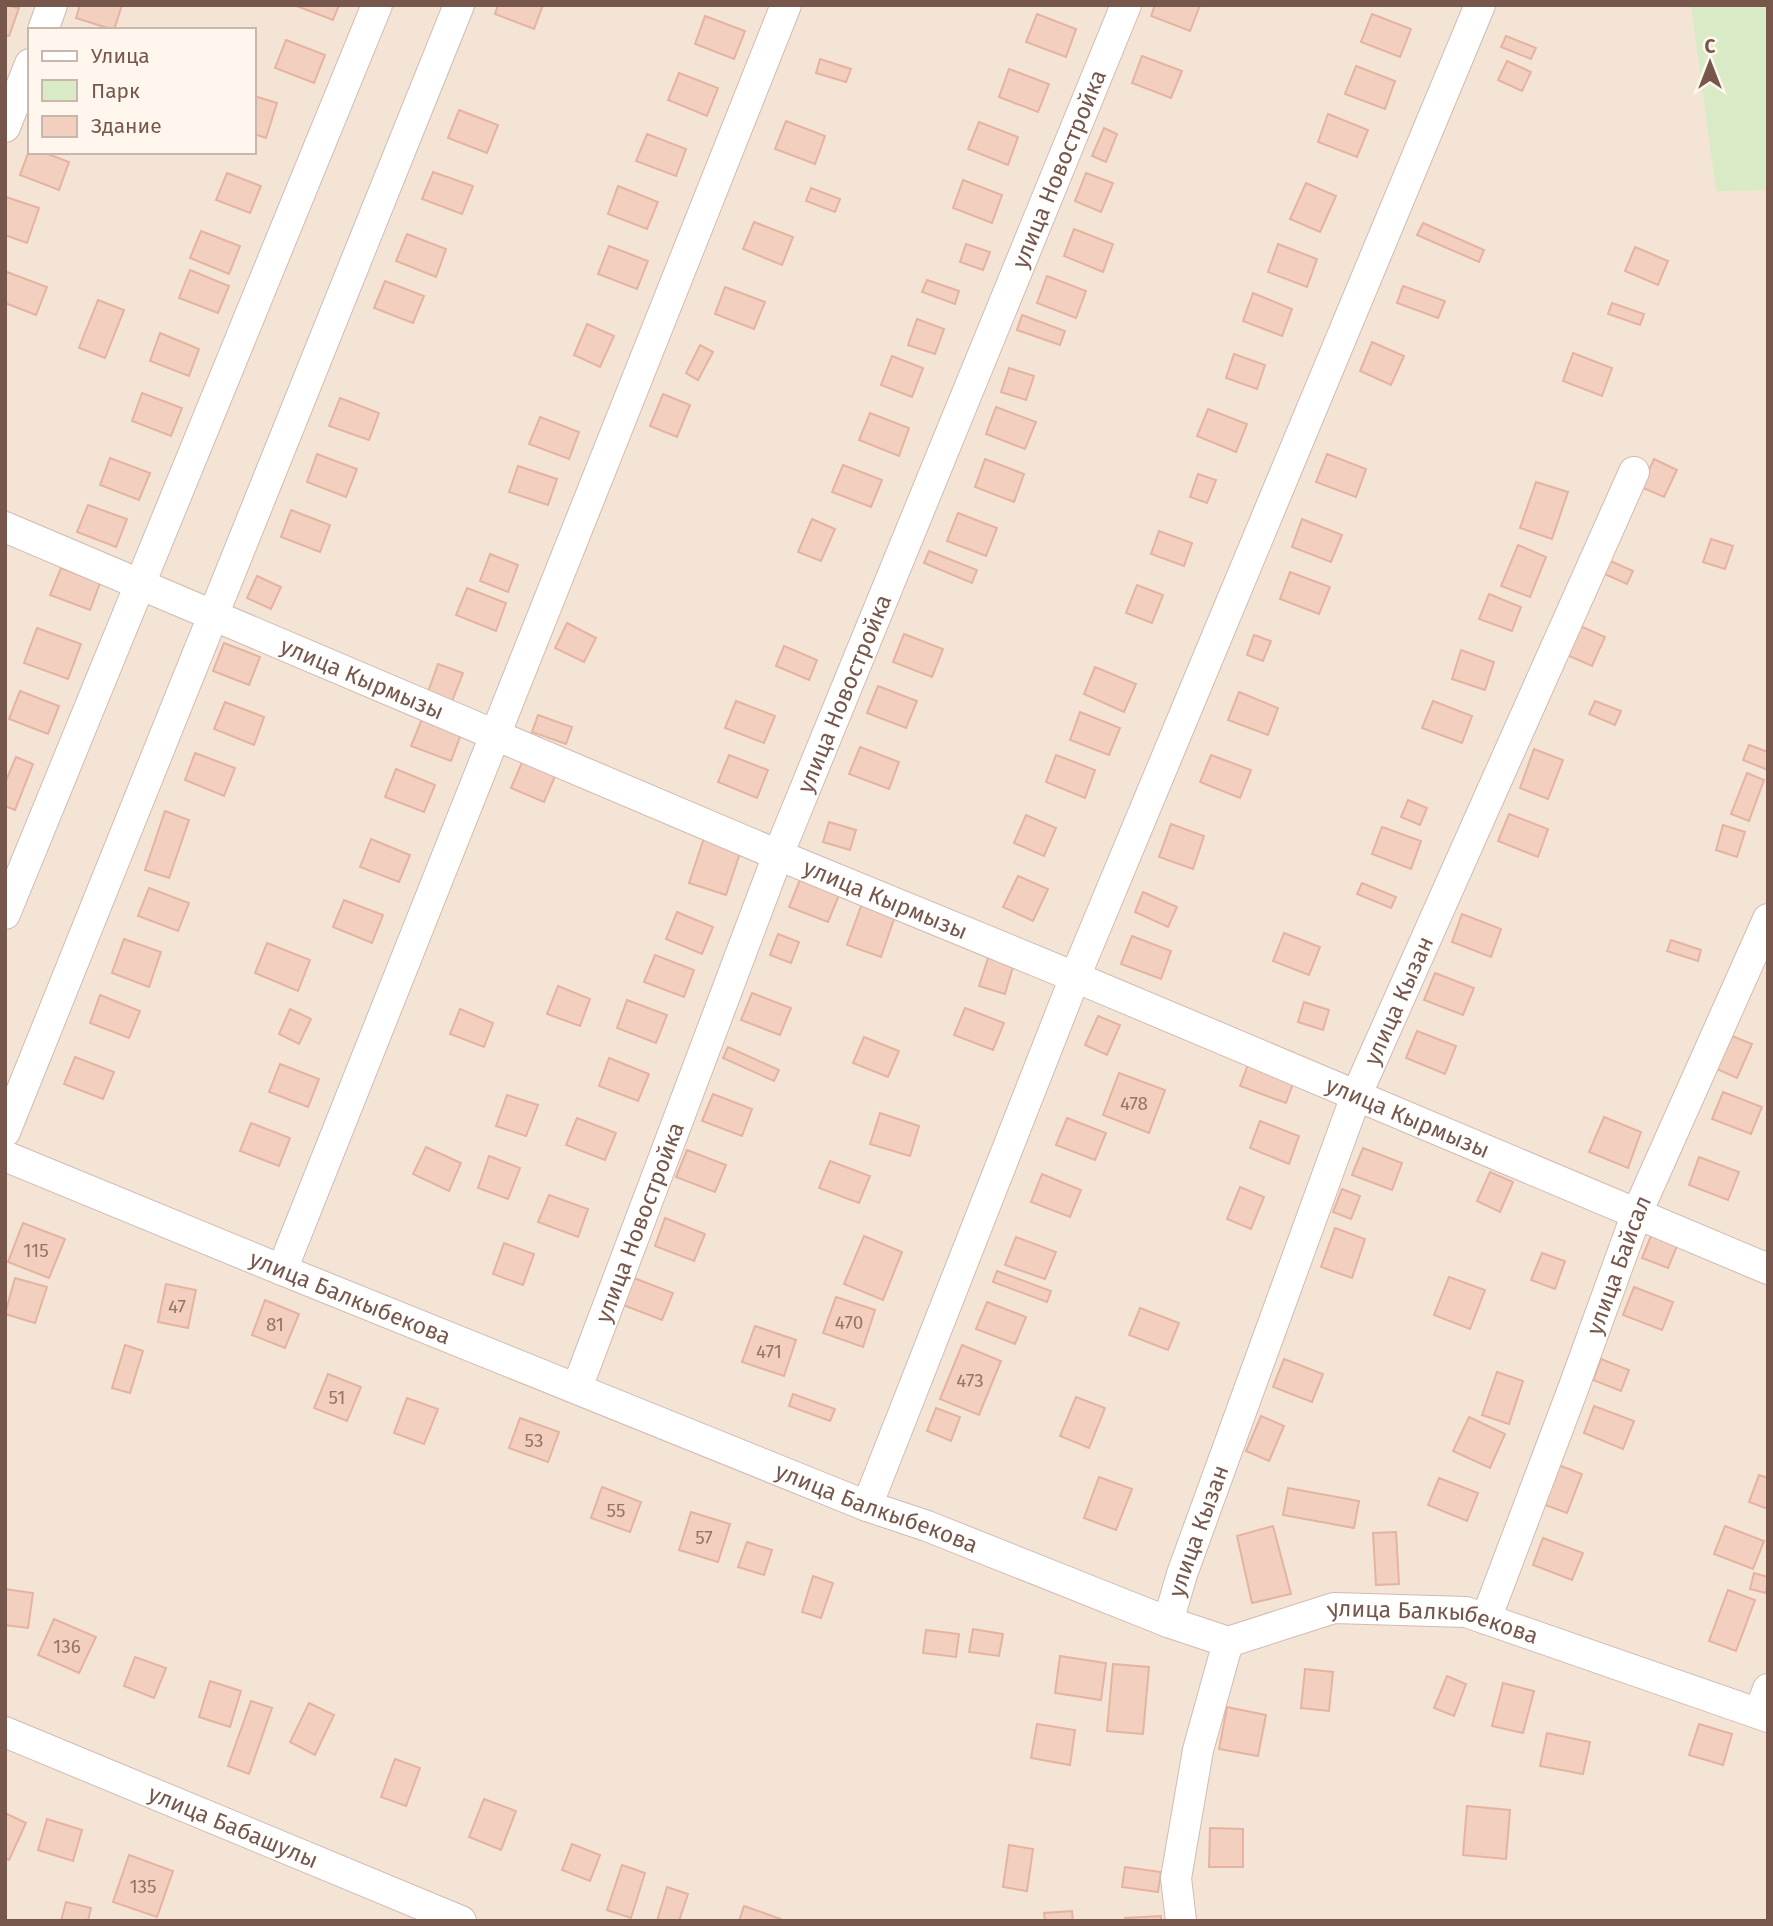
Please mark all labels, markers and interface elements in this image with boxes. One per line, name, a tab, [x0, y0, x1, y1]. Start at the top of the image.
legend	[28, 28, 256, 154]
north arrow	[1675, 28, 1745, 98]
text: С	[1705, 35, 1716, 58]
text: Улица	[91, 43, 150, 69]
street label: улица Новостройка	[1006, 65, 1112, 272]
text: Парк	[91, 78, 140, 104]
text: Здание	[91, 113, 162, 139]
street label: улица Новостройка	[791, 590, 897, 797]
street label: улица Кырмызы	[276, 631, 448, 726]
street label: улица Кырмызы	[799, 853, 972, 945]
street label: улица Кызан	[1358, 932, 1439, 1069]
street label: улица Кырмызы	[1322, 1070, 1494, 1164]
house number: 478	[1120, 1092, 1148, 1115]
street label: улица Новостройка	[589, 1118, 690, 1327]
street label: улица Байсал	[1580, 1191, 1657, 1338]
house number: 115	[23, 1239, 49, 1262]
street label: улица Балкыбекова	[245, 1244, 455, 1351]
house number: 47	[168, 1295, 186, 1318]
house number: 470	[835, 1311, 863, 1334]
house number: 81	[266, 1313, 284, 1336]
house number: 471	[756, 1340, 782, 1363]
house number: 473	[956, 1369, 984, 1392]
house number: 51	[329, 1386, 345, 1409]
house number: 53	[525, 1429, 543, 1452]
street label: улица Балкыбекова	[771, 1457, 982, 1559]
street label: улица Кызан	[1162, 1461, 1235, 1600]
house number: 55	[607, 1499, 625, 1522]
house number: 57	[695, 1526, 713, 1549]
street label: улица Балкыбекова	[1323, 1593, 1542, 1650]
house number: 136	[53, 1635, 81, 1658]
street label: улица Бабашулы	[144, 1779, 322, 1874]
house number: 135	[129, 1875, 157, 1898]

